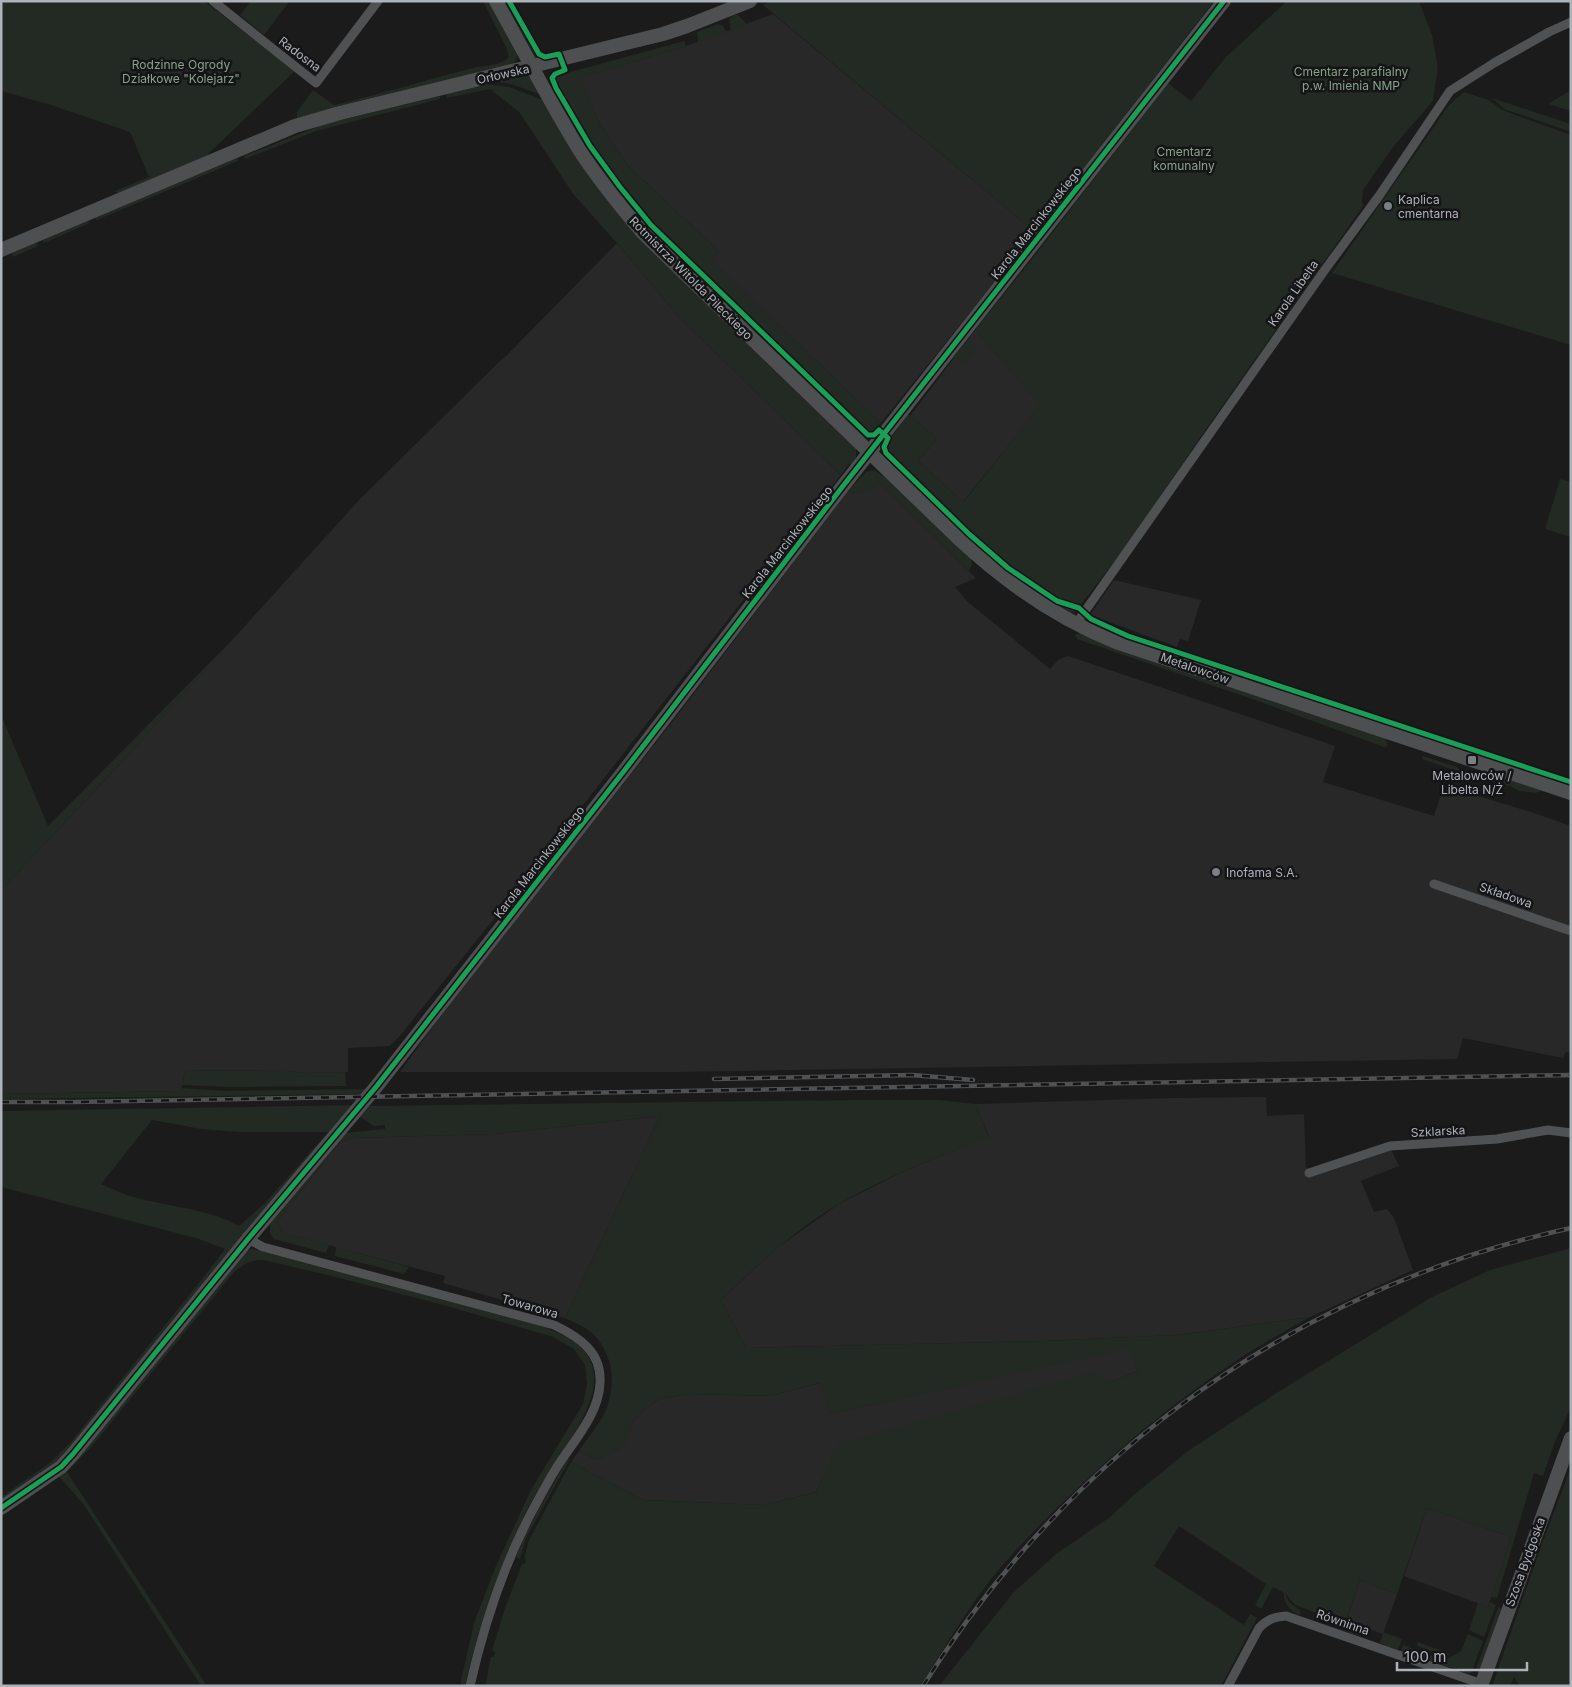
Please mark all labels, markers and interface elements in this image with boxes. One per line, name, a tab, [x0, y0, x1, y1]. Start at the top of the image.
street label: Radosna	[276, 33, 324, 75]
park label: Rodzinne Ogrody Działkowe "Kolejarz"	[122, 57, 240, 86]
street label: Orłowska	[475, 61, 531, 87]
park label: Cmentarz parafialny p.w. Imienia NMP	[1294, 64, 1409, 93]
park label: Cmentarz komunalny	[1153, 144, 1215, 173]
street label: Karola Marcinkowskiego	[987, 164, 1085, 282]
place label: Kaplica cmentarna	[1398, 192, 1459, 221]
marker: Kaplica cmentarna	[1382, 200, 1394, 212]
street label: Rotmistrza Witolda Pileckiego	[626, 213, 756, 343]
street label: Karola Libelta	[1265, 257, 1321, 329]
street label: Karola Marcinkowskiego	[738, 483, 836, 601]
street label: Metalowców	[1159, 649, 1232, 687]
marker: Metalowców / Libelta N/Ż	[1466, 754, 1478, 766]
place label: Metalowców / Libelta N/Ż	[1432, 768, 1512, 797]
street label: Karola Marcinkowskiego	[490, 803, 588, 921]
place label: Inofama S.A.	[1226, 865, 1298, 880]
marker: Inofama S.A.	[1210, 866, 1222, 878]
street label: Składowa	[1478, 879, 1534, 911]
street label: Szklarska	[1410, 1122, 1466, 1140]
street label: Towarowa	[500, 1291, 560, 1321]
street label: Szosa Bydgoska	[1502, 1515, 1548, 1609]
street label: Równinna	[1314, 1606, 1372, 1638]
scale bar	[1397, 1640, 1527, 1672]
text: 100 m	[1404, 1647, 1446, 1666]

